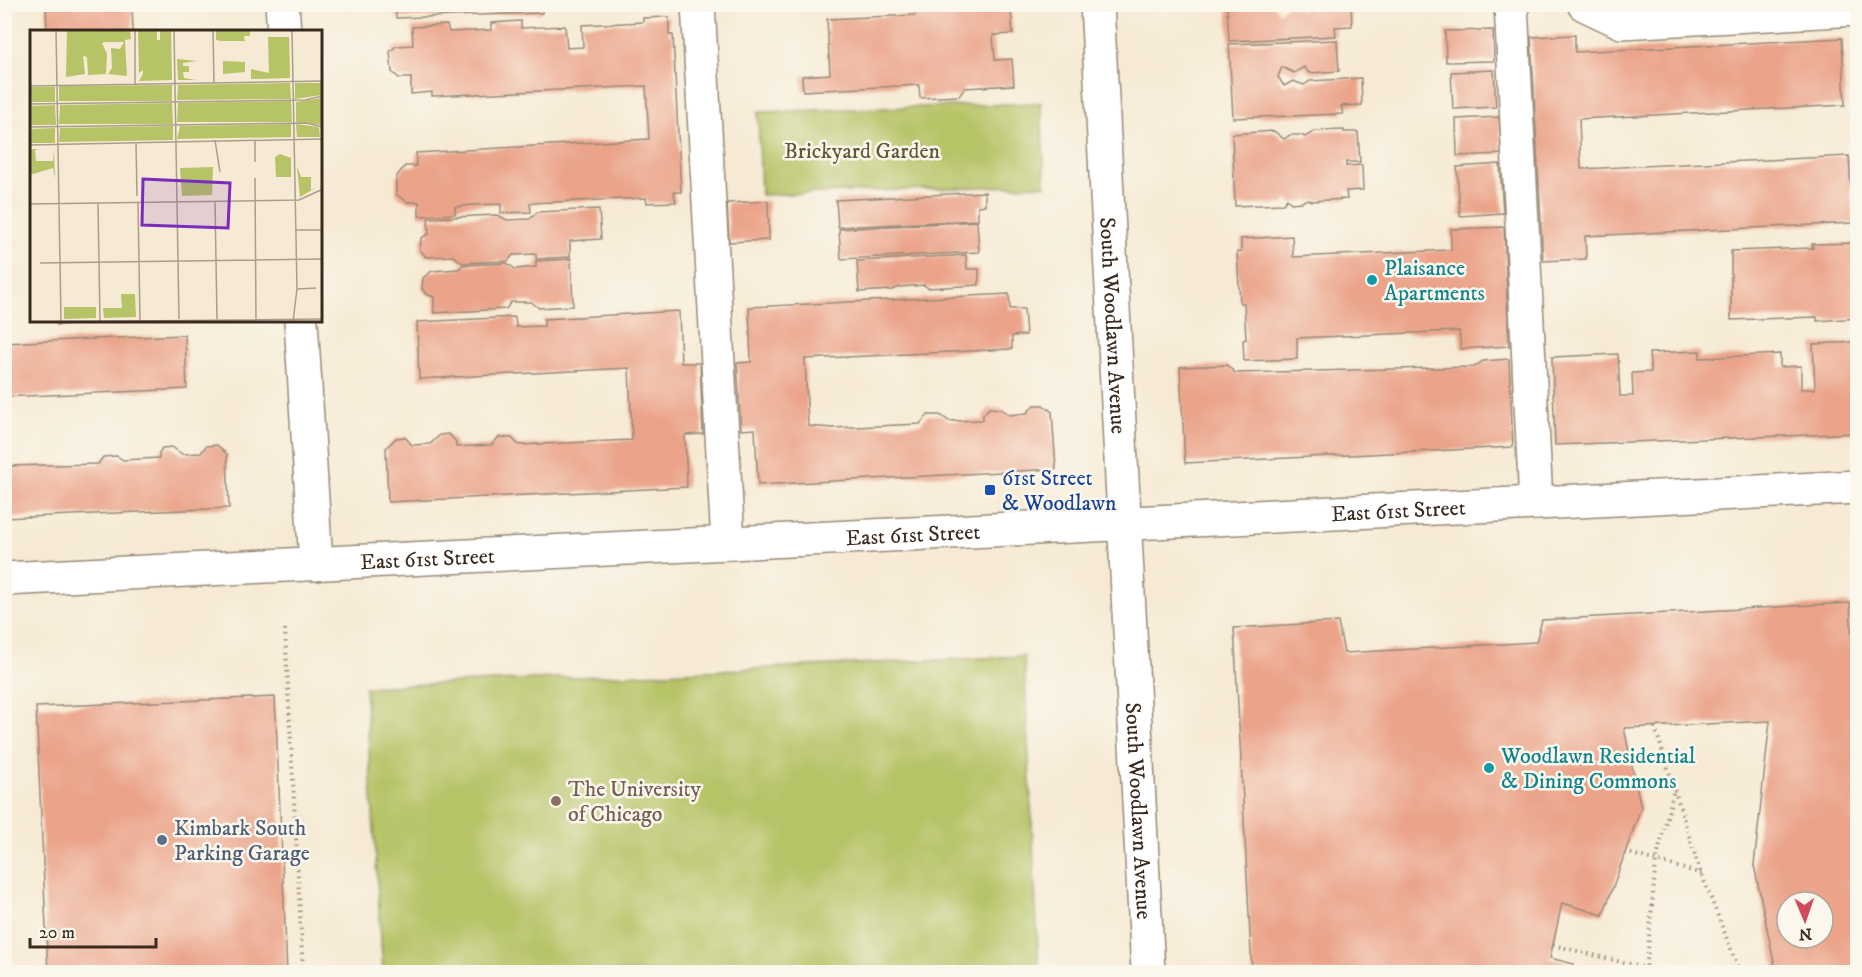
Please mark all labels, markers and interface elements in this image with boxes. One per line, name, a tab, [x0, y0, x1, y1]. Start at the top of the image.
inset map	[30, 30, 322, 322]
park label: Brickyard Garden	[784, 138, 941, 165]
street label: South Woodlawn Avenue	[1093, 216, 1132, 435]
place label: Plaisance Apartments	[1384, 255, 1485, 307]
marker: Plaisance Apartments	[1365, 273, 1379, 287]
place label: 61st Street & Woodlawn	[1002, 465, 1117, 517]
marker: 61st Street & Woodlawn	[983, 483, 997, 497]
street label: East 61st Street	[1330, 494, 1466, 528]
street label: East 61st Street	[845, 519, 981, 552]
street label: East 61st Street	[360, 543, 495, 576]
street label: South Woodlawn Avenue	[1119, 702, 1157, 920]
place label: Woodlawn Residential & Dining Commons	[1500, 743, 1696, 795]
marker: Woodlawn Residential & Dining Commons	[1482, 761, 1496, 775]
place label: The University of Chicago	[568, 776, 702, 828]
marker: The University of Chicago	[549, 794, 563, 808]
place label: Kimbark South Parking Garage	[174, 815, 310, 867]
marker: Kimbark South Parking Garage	[155, 833, 169, 847]
north arrow	[1775, 890, 1835, 950]
scale bar	[30, 911, 156, 949]
text: 20 m	[39, 922, 75, 944]
text: N	[1799, 924, 1812, 944]

